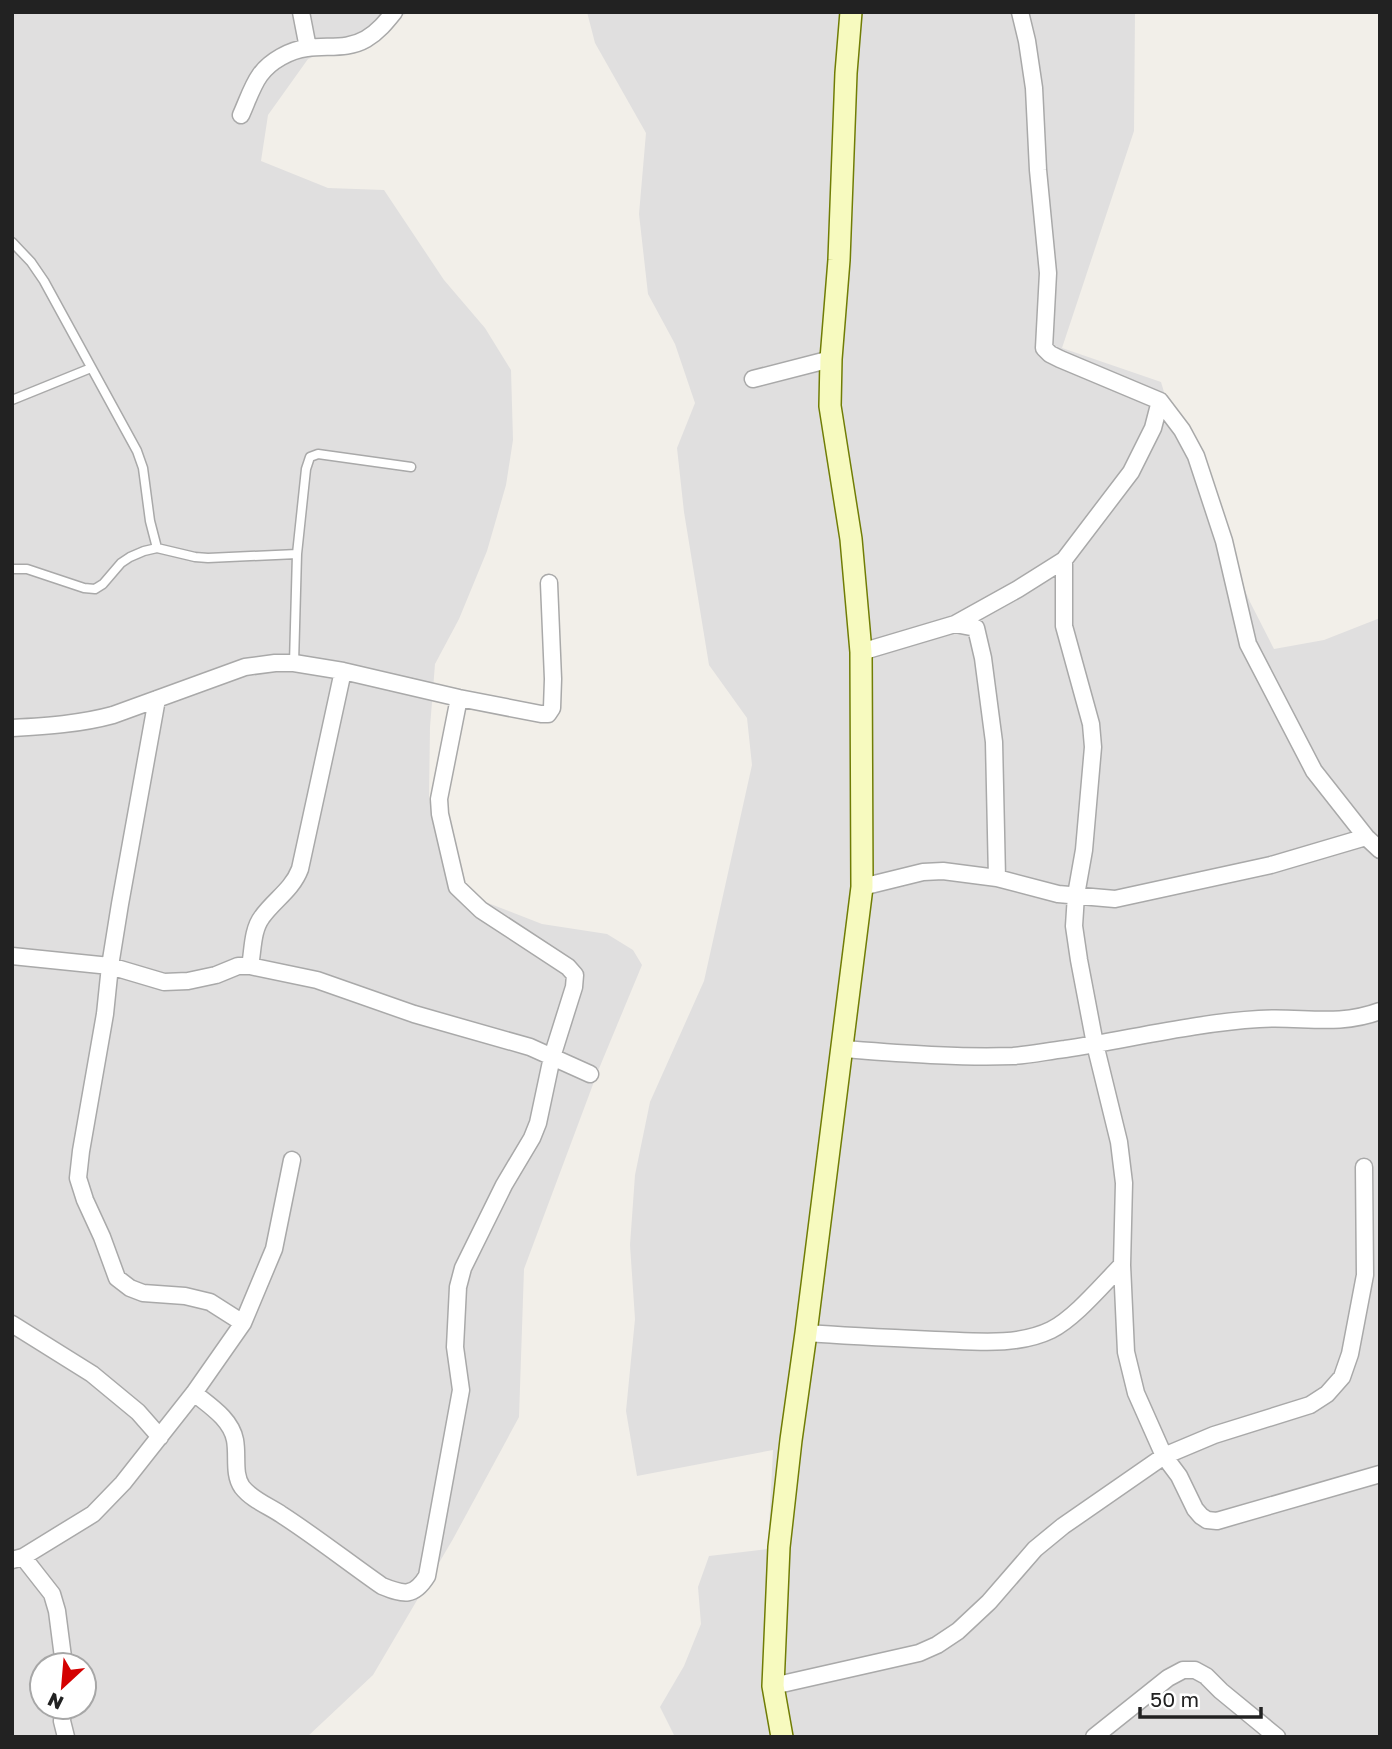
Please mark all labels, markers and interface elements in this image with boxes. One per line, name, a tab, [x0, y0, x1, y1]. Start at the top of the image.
north arrow	[28, 1651, 98, 1721]
scale bar	[1140, 1676, 1261, 1720]
text: 50 m	[1150, 1686, 1199, 1712]
text: N	[44, 1688, 67, 1715]

